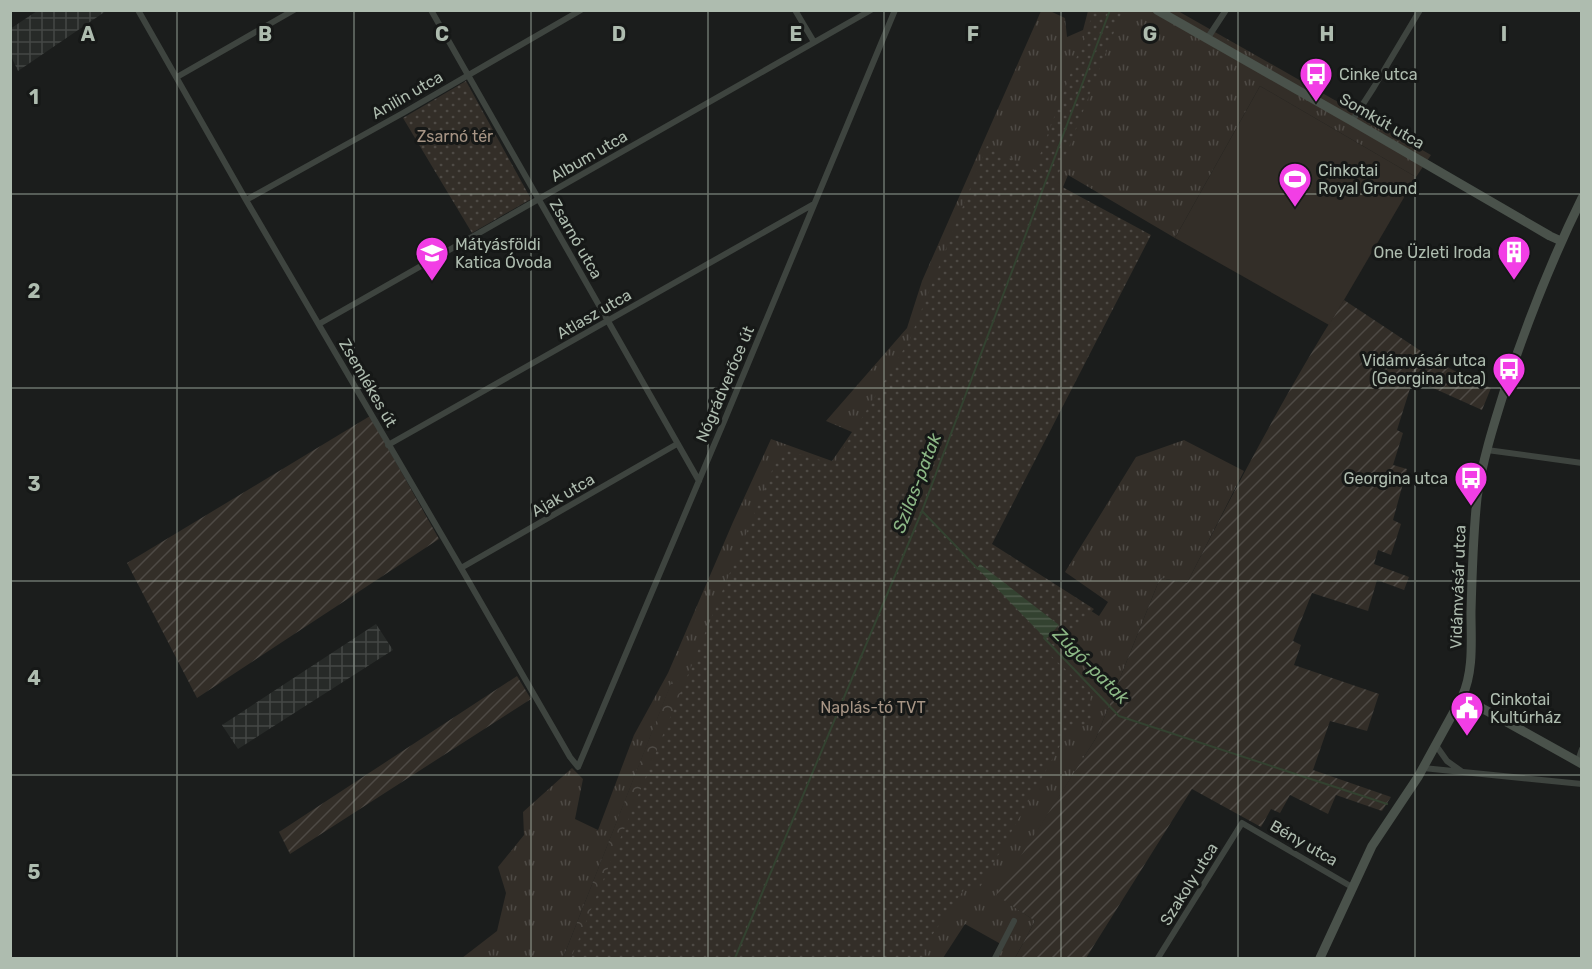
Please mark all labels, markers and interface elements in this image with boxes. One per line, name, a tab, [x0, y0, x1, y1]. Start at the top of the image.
text: A	[81, 22, 96, 46]
text: B	[258, 22, 272, 46]
text: C	[435, 22, 449, 46]
text: D	[612, 22, 626, 46]
text: E	[790, 22, 802, 46]
text: F	[967, 22, 979, 46]
text: G	[1143, 22, 1157, 46]
text: H	[1320, 22, 1334, 46]
text: I	[1501, 22, 1507, 46]
bus stop icon: Cinke utca	[1298, 56, 1334, 103]
place label: Cinke utca	[1339, 65, 1418, 84]
street label: Anilin utca	[368, 67, 446, 123]
text: 1	[29, 85, 39, 109]
street label: Somkút utca	[1336, 89, 1428, 153]
street label: Album utca	[547, 126, 631, 186]
park label: Zsarnó tér	[417, 127, 493, 146]
sports icon: Cinkotai Royal Ground	[1277, 161, 1313, 208]
place label: Cinkotai Royal Ground	[1318, 161, 1417, 198]
street label: Zsarnó utca	[546, 196, 606, 282]
building icon: One Üzleti Iroda	[1496, 234, 1532, 281]
school or university icon: Mátyásföldi Katica Óvoda	[414, 235, 450, 282]
place label: Mátyásföldi Katica Óvoda	[455, 235, 552, 272]
place label: One Üzleti Iroda	[1374, 243, 1491, 262]
text: 2	[28, 279, 41, 303]
street label: Atlasz utca	[553, 285, 635, 343]
street label: Nógrádverőce út	[692, 323, 758, 445]
street label: Zsemlékes út	[335, 336, 401, 430]
place label: Vidámvásár utca (Georgina utca)	[1362, 351, 1486, 388]
bus stop icon: Vidámvásár utca (Georgina utca)	[1491, 351, 1527, 398]
water label: Szilas-patak	[888, 429, 946, 536]
bus stop icon: Georgina utca	[1453, 460, 1489, 507]
street label: Ajak utca	[528, 469, 598, 521]
place label: Georgina utca	[1344, 469, 1448, 488]
text: 3	[27, 472, 41, 496]
street label: Vidámvásár utca	[1446, 525, 1470, 649]
water label: Zúgó-patak	[1048, 623, 1134, 709]
text: 4	[27, 666, 41, 690]
public building icon: Cinkotai Kultúrház	[1449, 690, 1485, 737]
place label: Cinkotai Kultúrház	[1490, 690, 1561, 727]
park label: Naplás-tó TVT	[820, 698, 926, 717]
street label: Bény utca	[1267, 816, 1341, 870]
street label: Szakoly utca	[1156, 839, 1222, 929]
text: 5	[28, 860, 41, 884]

